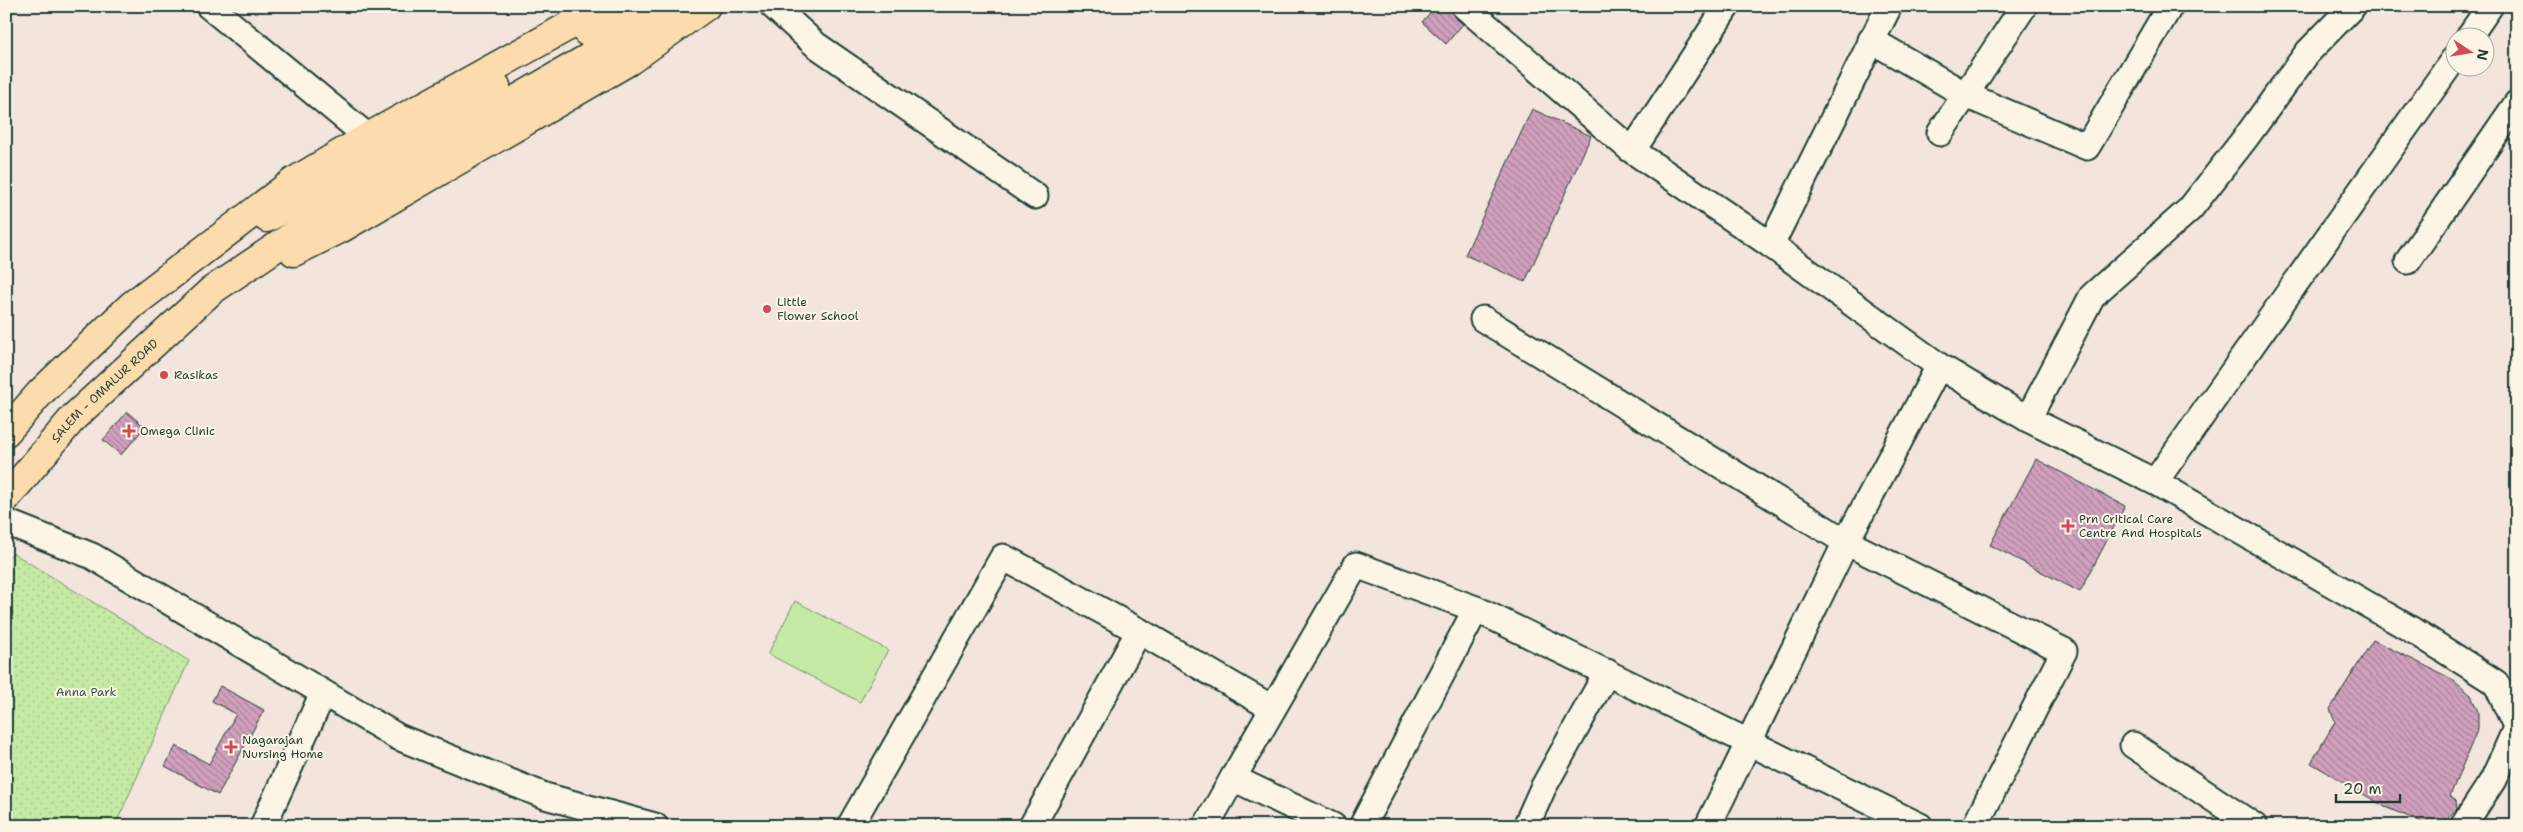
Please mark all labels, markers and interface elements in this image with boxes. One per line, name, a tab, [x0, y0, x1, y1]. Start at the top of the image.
north arrow	[2446, 28, 2496, 78]
text: N	[2473, 47, 2493, 62]
place label: Little Flower School	[777, 294, 859, 324]
marker: Little Flower School	[761, 303, 773, 315]
street label: SALEM - OMALUR ROAD	[48, 335, 162, 446]
place label: Rasikas	[174, 367, 218, 383]
marker: Rasikas	[158, 369, 170, 381]
place label: Omega Clinic	[140, 423, 215, 439]
marker: Omega Clinic	[122, 424, 136, 438]
place label: Prn Critical Care Centre And Hospitals	[2079, 511, 2202, 541]
marker: Prn Critical Care Centre And Hospitals	[2061, 519, 2075, 533]
park label: Anna Park	[56, 684, 116, 700]
place label: Nagarajan Nursing Home	[242, 732, 324, 762]
marker: Nagarajan Nursing Home	[224, 740, 238, 754]
scale bar	[2336, 772, 2399, 804]
text: 20 m	[2343, 779, 2382, 799]

